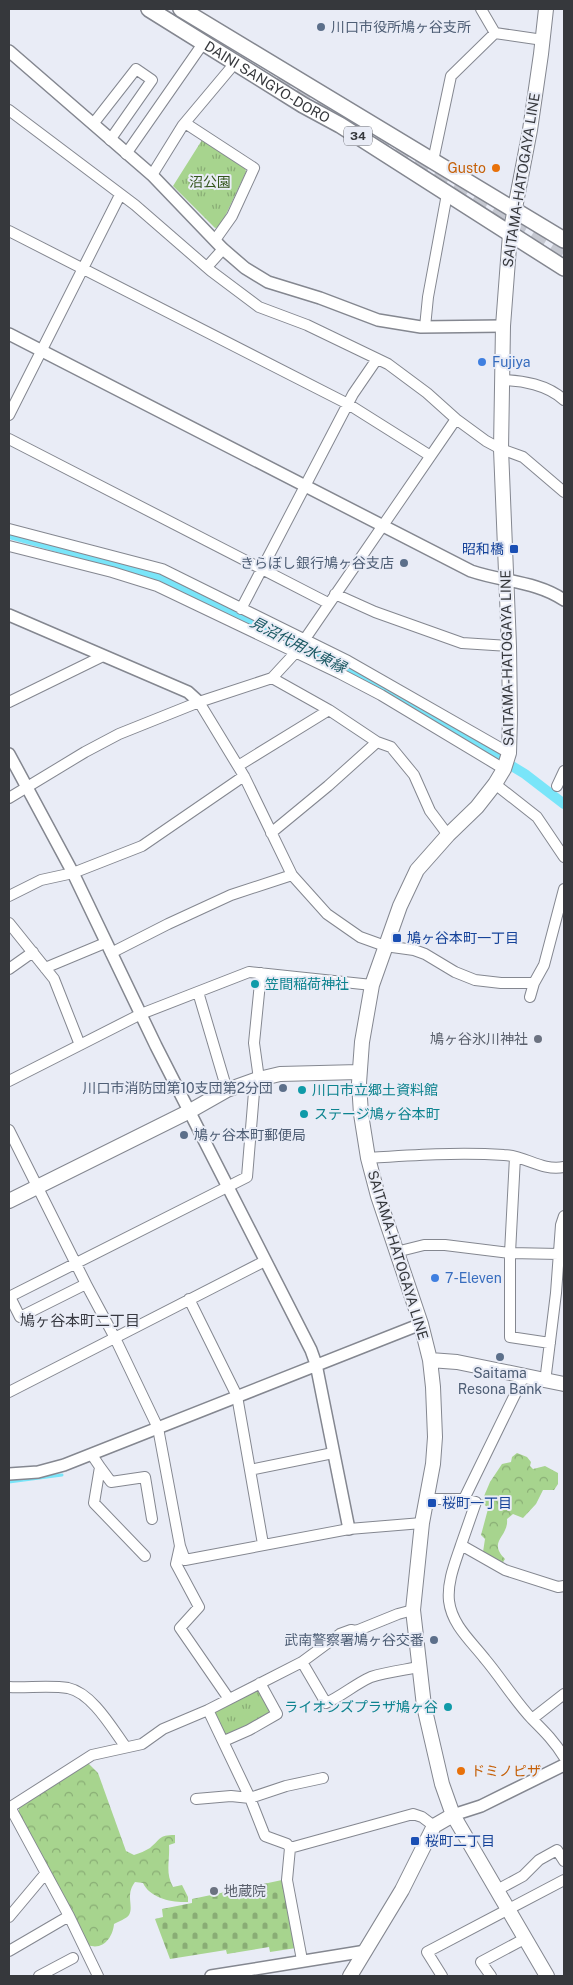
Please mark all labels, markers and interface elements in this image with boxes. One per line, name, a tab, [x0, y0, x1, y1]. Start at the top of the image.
place label: 川口市役所鳩ヶ谷支所	[331, 19, 471, 35]
marker: 川口市役所鳩ヶ谷支所	[315, 21, 327, 33]
street label: DAINI SANGYO-DORO	[202, 38, 333, 126]
street label: SAITAMA-HATOGAYA LINE	[499, 92, 543, 268]
road number: 34	[344, 126, 372, 146]
place label: Gusto	[448, 160, 486, 176]
marker: Gusto	[490, 162, 502, 174]
park label: 沼公園	[189, 174, 231, 190]
place label: Fujiya	[492, 354, 531, 370]
marker: Fujiya	[476, 356, 488, 368]
place label: 昭和橋	[462, 541, 504, 557]
marker: 昭和橋	[508, 543, 520, 555]
place label: きらぼし銀行鳩ヶ谷支店	[240, 555, 394, 571]
marker: きらぼし銀行鳩ヶ谷支店	[398, 557, 410, 569]
street label: SAITAMA-HATOGAYA LINE	[497, 570, 517, 746]
water label: 見沼代用水東縁	[248, 613, 351, 677]
place label: 鳩ヶ谷本町一丁目	[407, 930, 519, 946]
marker: 鳩ヶ谷本町一丁目	[391, 932, 403, 944]
place label: 笠間稲荷神社	[265, 976, 349, 992]
marker: 笠間稲荷神社	[249, 978, 261, 990]
place label: 鳩ヶ谷氷川神社	[430, 1031, 528, 1047]
marker: 鳩ヶ谷氷川神社	[532, 1033, 544, 1045]
place label: 川口市消防団第10支団第2分団	[82, 1080, 273, 1096]
marker: 川口市消防団第10支団第2分団	[277, 1082, 289, 1094]
place label: 川口市立郷土資料館	[312, 1082, 438, 1098]
marker: 川口市立郷土資料館	[296, 1084, 308, 1096]
place label: ステージ鳩ヶ谷本町	[314, 1106, 440, 1122]
marker: ステージ鳩ヶ谷本町	[298, 1108, 310, 1120]
place label: 鳩ヶ谷本町郵便局	[194, 1127, 306, 1143]
marker: 鳩ヶ谷本町郵便局	[178, 1129, 190, 1141]
street label: SAITAMA-HATOGAYA LINE	[365, 1168, 431, 1342]
place label: 7-Eleven	[445, 1270, 502, 1286]
marker: 7-Eleven	[429, 1272, 441, 1284]
district label: 鳩ヶ谷本町二丁目	[20, 1312, 140, 1329]
marker: Saitama Resona Bank	[494, 1351, 506, 1363]
place label: Saitama Resona Bank	[458, 1365, 542, 1397]
place label: 桜町一丁目	[442, 1495, 512, 1511]
marker: 桜町一丁目	[426, 1497, 438, 1509]
place label: 武南警察署鳩ヶ谷交番	[284, 1632, 424, 1648]
marker: 武南警察署鳩ヶ谷交番	[428, 1634, 440, 1646]
place label: ライオンズプラザ鳩ヶ谷	[284, 1699, 438, 1715]
marker: ライオンズプラザ鳩ヶ谷	[442, 1701, 454, 1713]
place label: ドミノピザ	[471, 1763, 541, 1779]
marker: ドミノピザ	[455, 1765, 467, 1777]
place label: 桜町二丁目	[425, 1833, 495, 1849]
marker: 桜町二丁目	[409, 1835, 421, 1847]
place label: 地蔵院	[224, 1883, 266, 1899]
marker: 地蔵院	[208, 1885, 220, 1897]

